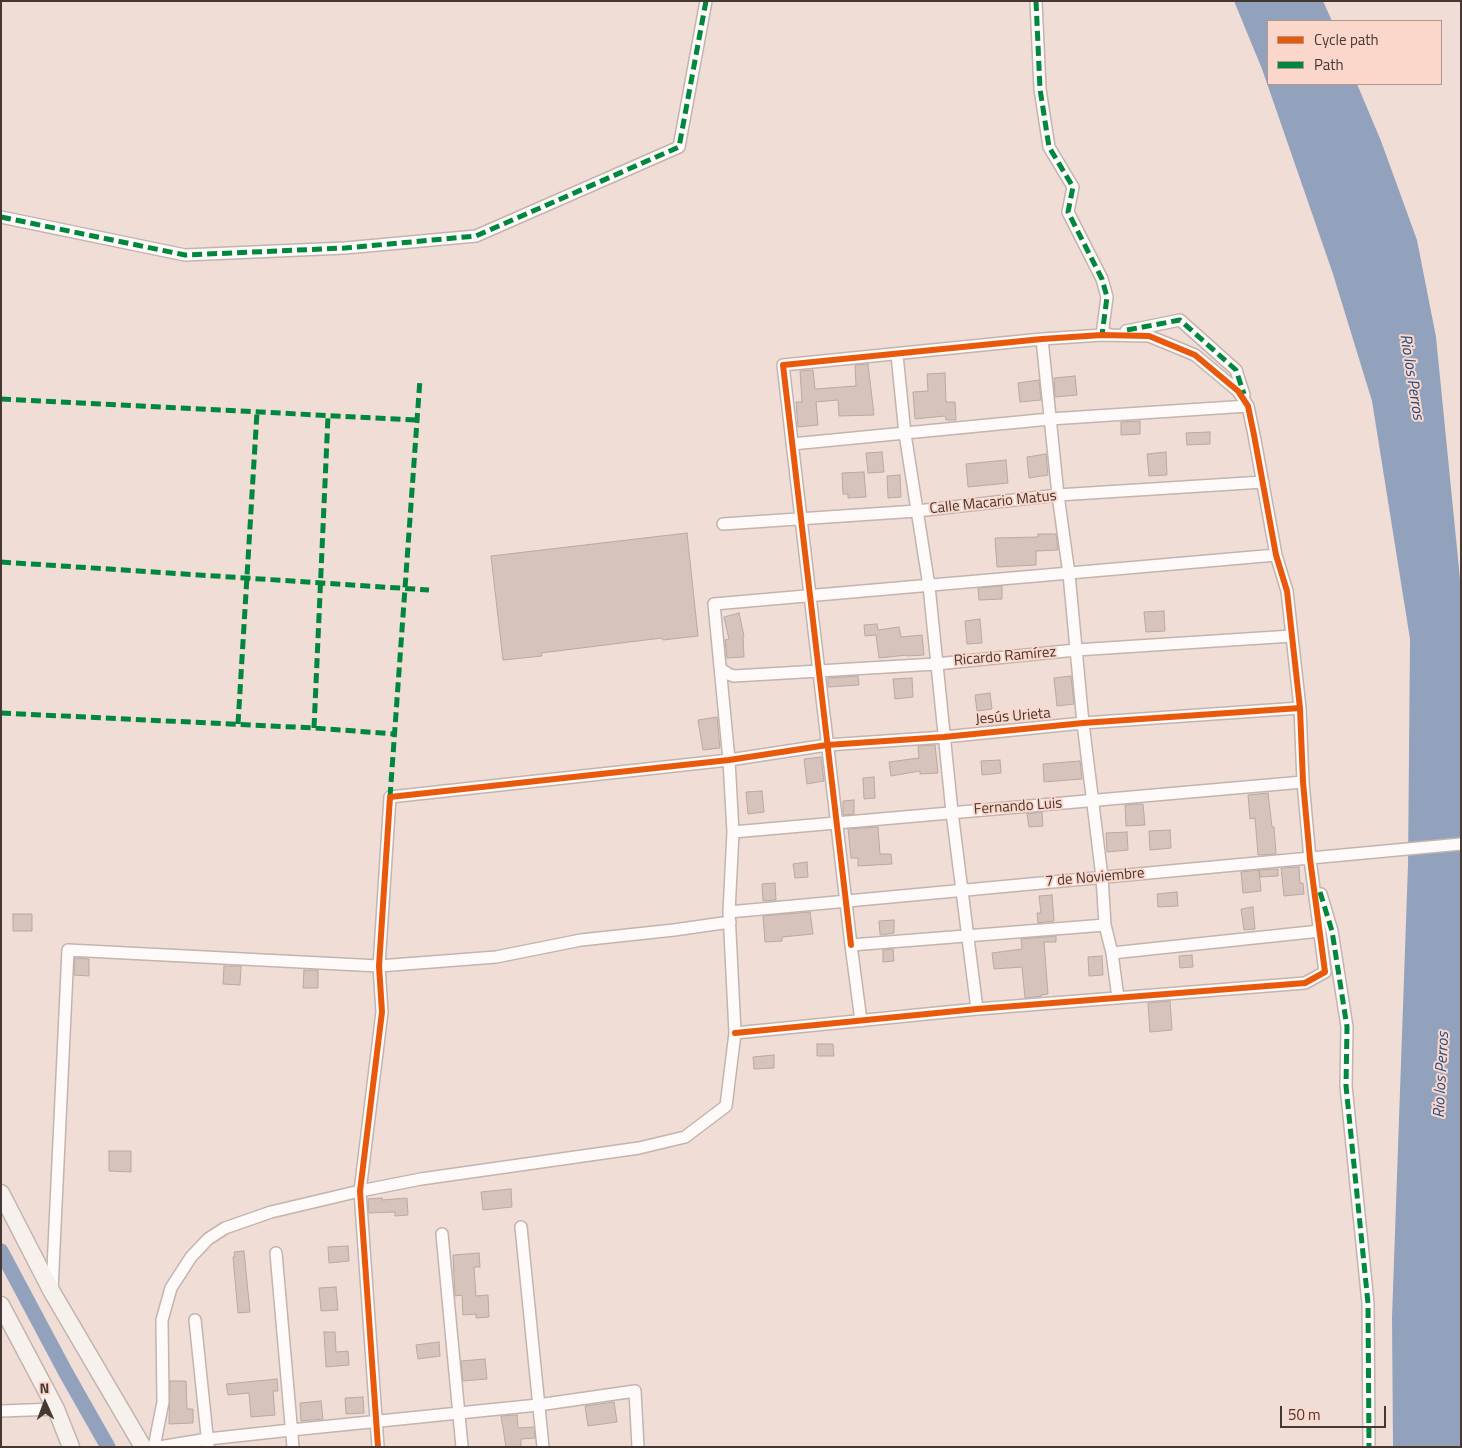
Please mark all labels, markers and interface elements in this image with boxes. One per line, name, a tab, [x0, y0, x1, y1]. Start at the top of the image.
legend	[1267, 20, 1442, 85]
text: Cycle path	[1314, 28, 1379, 51]
text: Path	[1314, 53, 1344, 76]
water label: Rio los Perros	[1395, 333, 1427, 421]
street label: Calle Macario Matus	[929, 487, 1057, 519]
street label: Ricardo Ramírez	[953, 644, 1057, 670]
street label: Jesús Urieta	[975, 705, 1051, 729]
street label: Fernando Luis	[973, 795, 1063, 819]
street label: 7 de Noviembre	[1045, 865, 1145, 891]
water label: Rio los Perros	[1430, 1031, 1454, 1119]
text: N	[39, 1377, 50, 1398]
north arrow	[20, 1378, 70, 1428]
scale bar	[1282, 1396, 1388, 1428]
text: 50 m	[1288, 1403, 1321, 1426]

